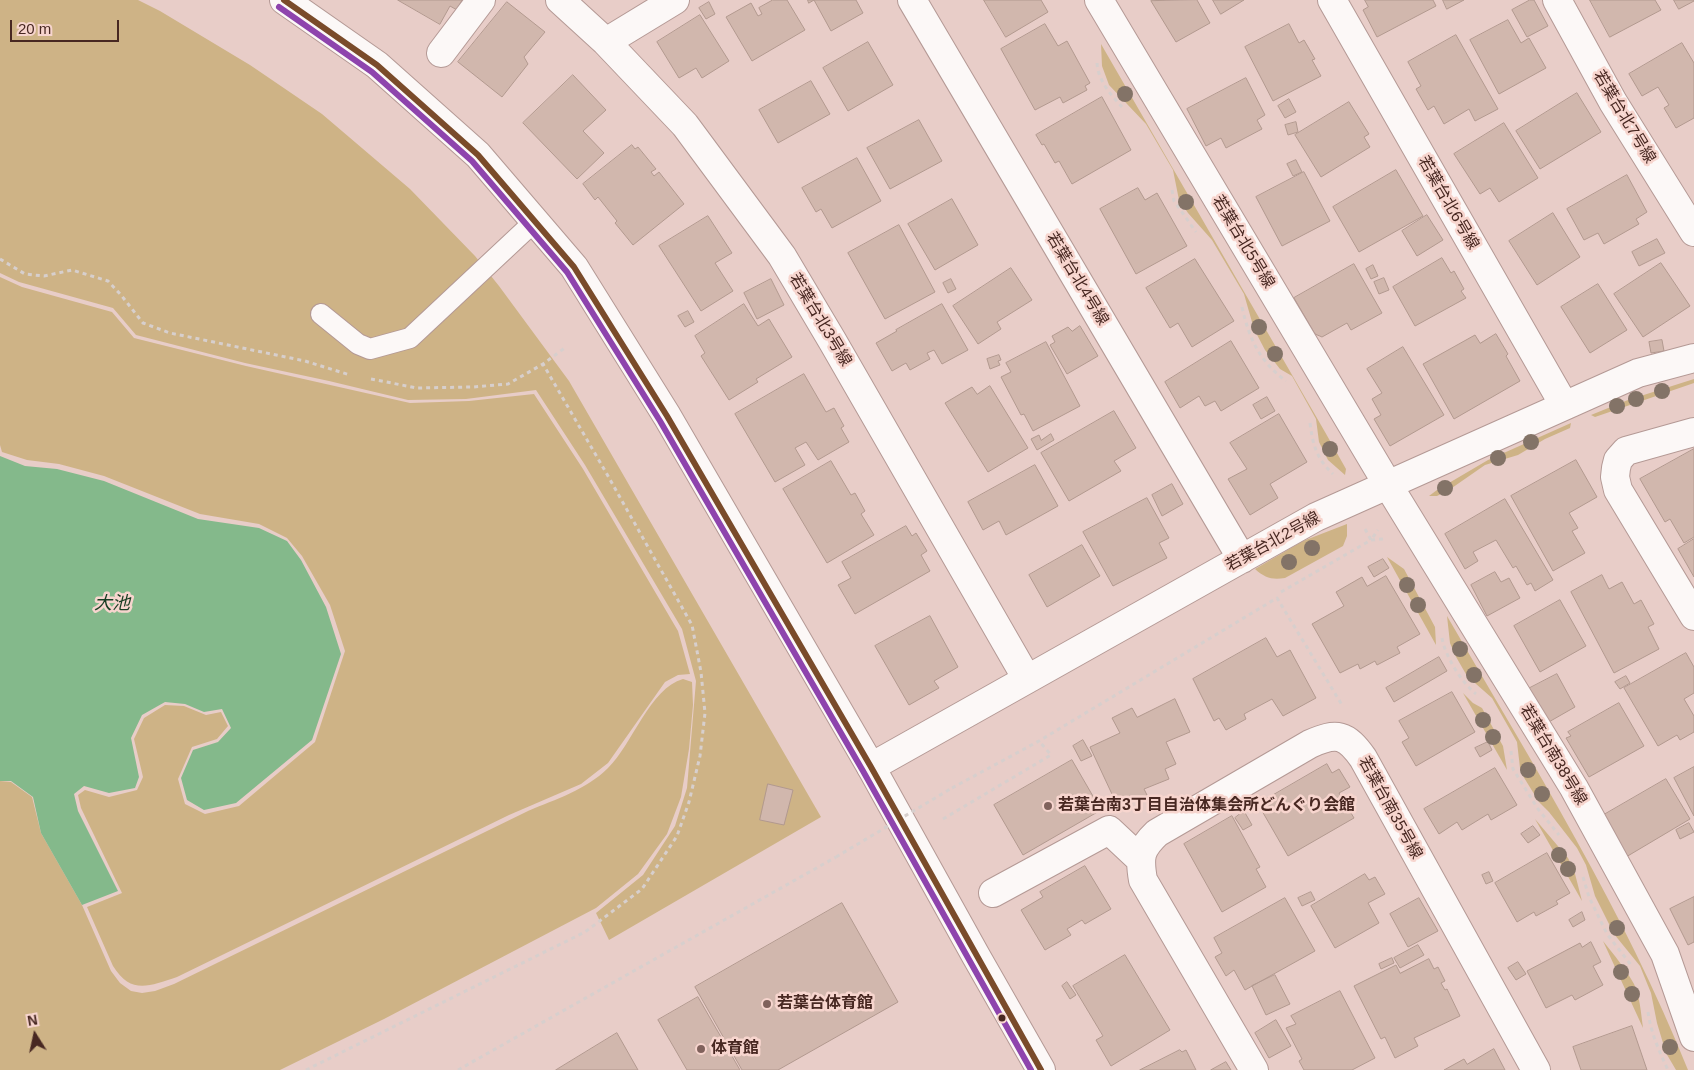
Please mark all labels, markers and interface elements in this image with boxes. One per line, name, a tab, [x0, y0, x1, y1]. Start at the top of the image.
scale bar	[12, 10, 121, 42]
text: 20 m	[18, 20, 51, 37]
street label: 若葉台北7号線	[1589, 67, 1659, 167]
street label: 若葉台北6号線	[1413, 153, 1483, 253]
street label: 若葉台北5号線	[1208, 192, 1278, 292]
street label: 若葉台北4号線	[1042, 229, 1112, 329]
street label: 若葉台北3号線	[785, 270, 855, 370]
street label: 若葉台北2号線	[1222, 508, 1324, 576]
water label: 大池	[94, 593, 130, 615]
street label: 若葉台南38号線	[1515, 701, 1591, 809]
street label: 若葉台南35号線	[1354, 754, 1426, 862]
place label: 若葉台南3丁目自治体集会所どんぐり会館	[1058, 796, 1355, 816]
marker: 若葉台南3丁目自治体集会所どんぐり会館	[1042, 800, 1054, 812]
place label: 若葉台体育館	[777, 994, 873, 1014]
marker: 若葉台体育館	[761, 998, 773, 1010]
north arrow	[10, 1010, 60, 1060]
text: N	[26, 1011, 39, 1029]
unlabelled marker	[997, 1013, 1007, 1023]
place label: 体育館	[711, 1039, 759, 1059]
marker: 体育館	[695, 1043, 707, 1055]

